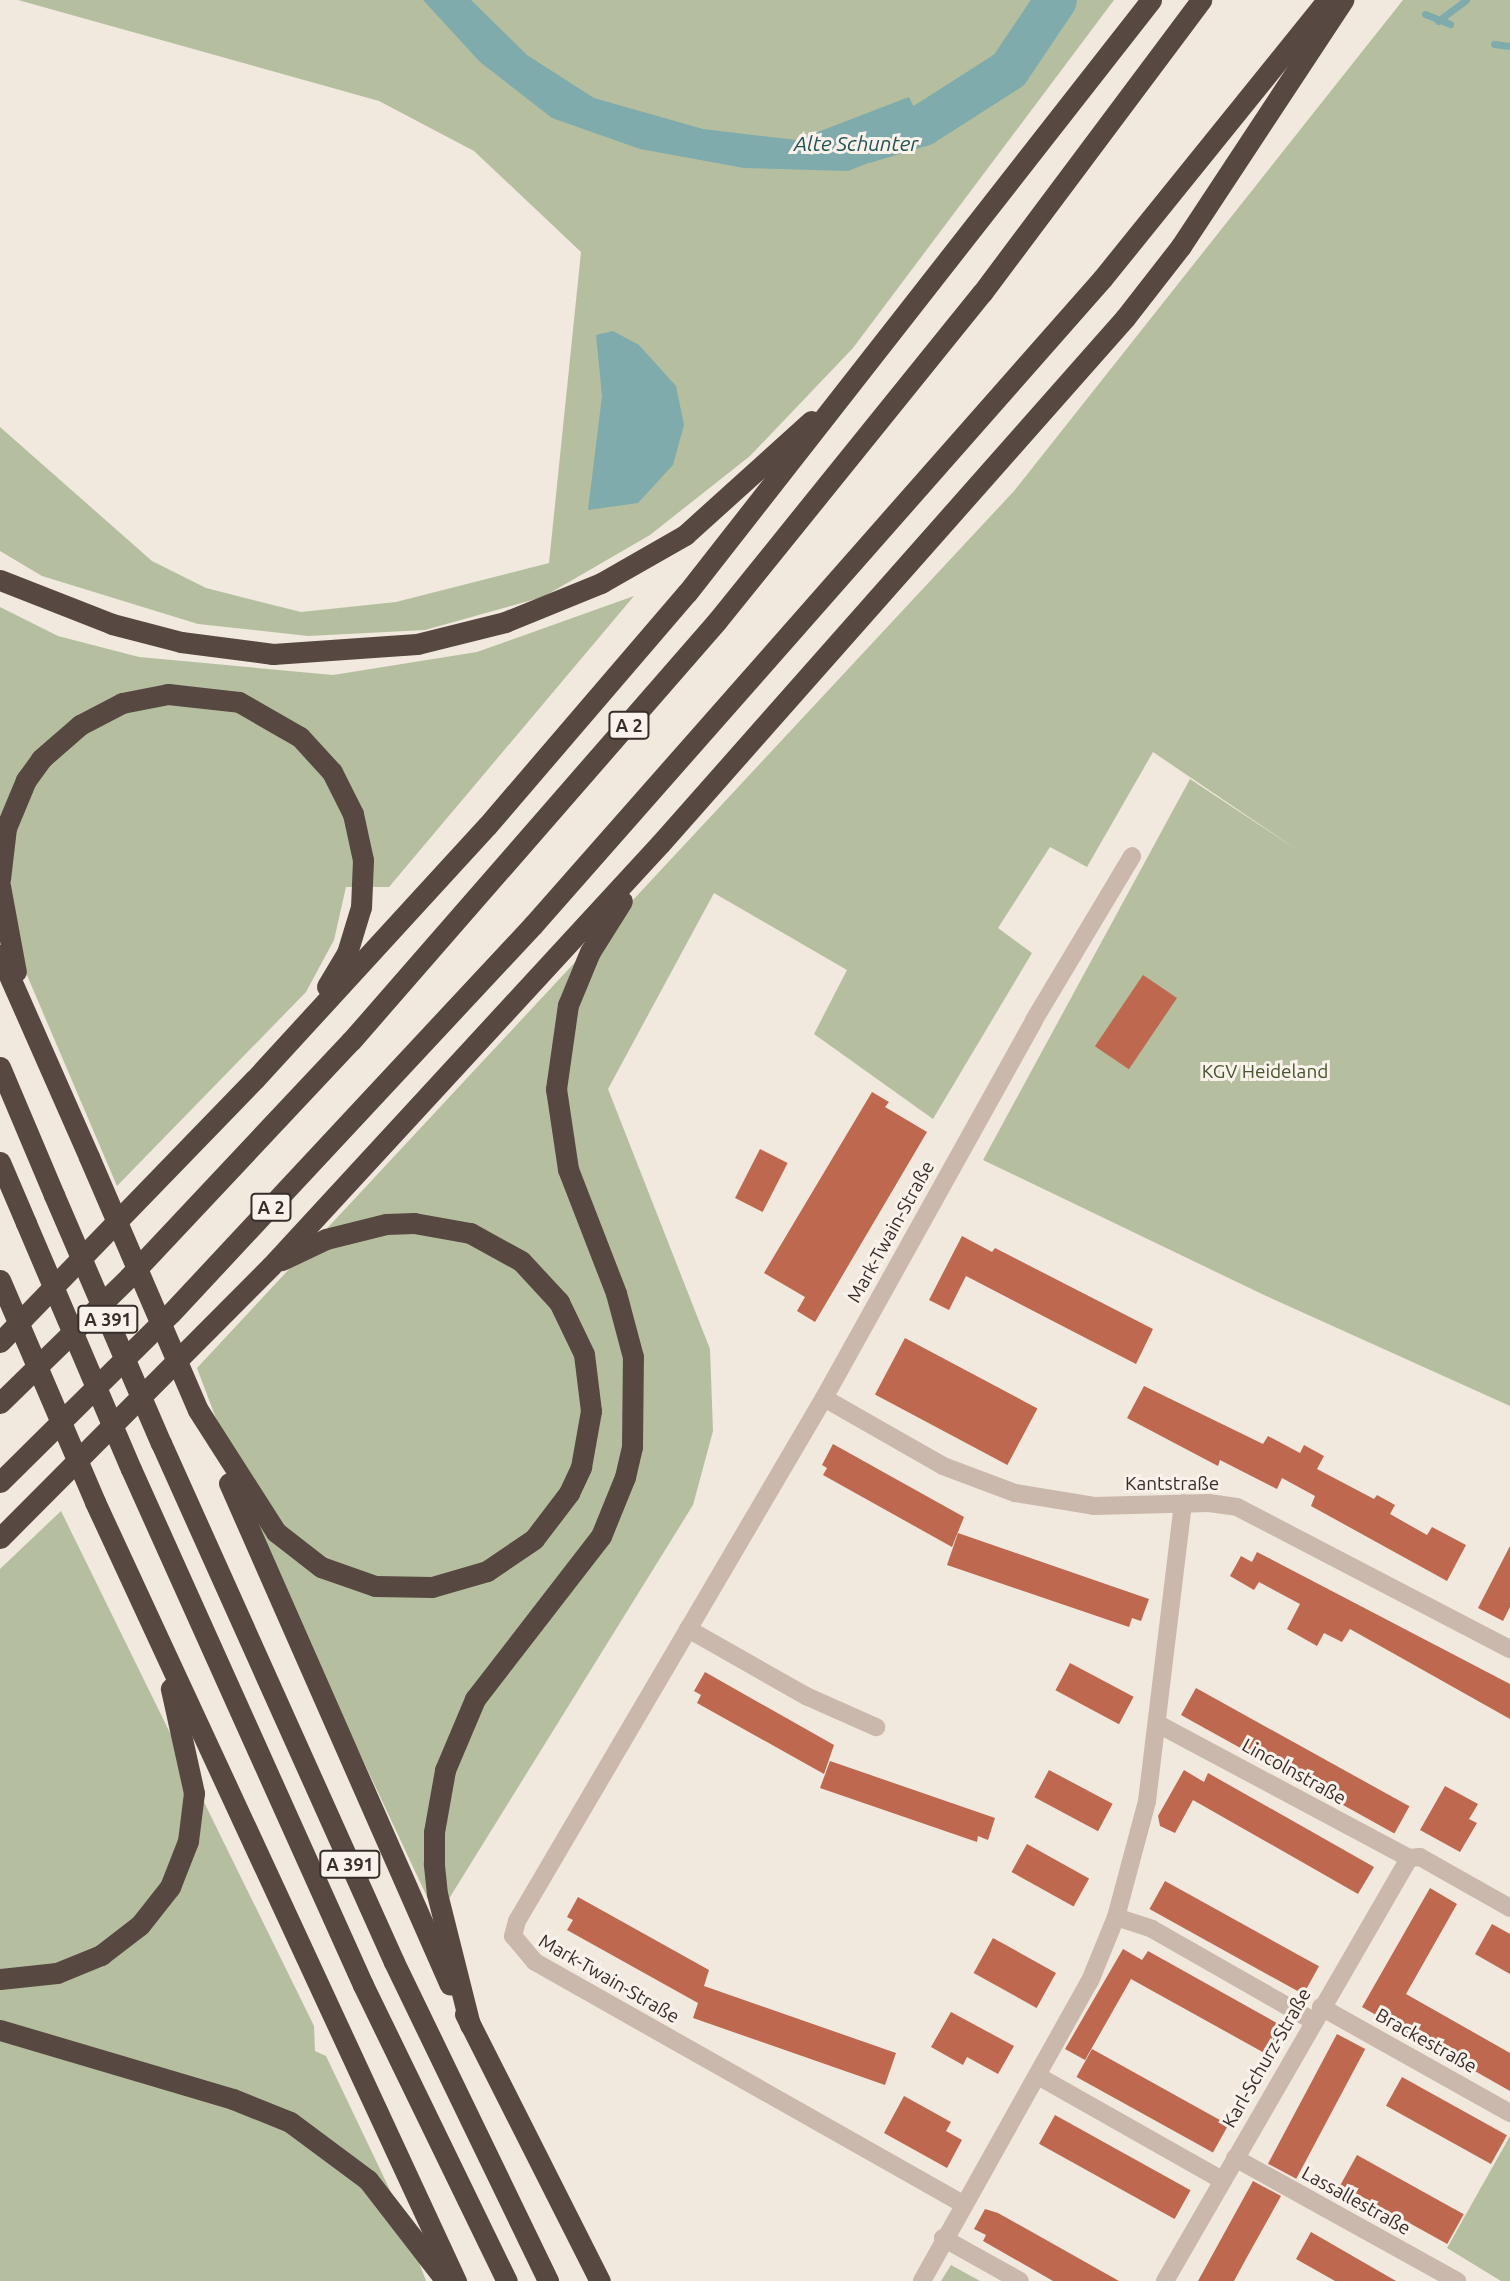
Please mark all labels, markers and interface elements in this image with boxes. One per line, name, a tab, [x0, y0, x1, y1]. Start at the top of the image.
water label: Alte Schunter	[794, 130, 918, 156]
road number: A 2	[608, 710, 650, 740]
park label: KGV Heideland	[1202, 1061, 1328, 1083]
street label: Mark-Twain-Straße	[843, 1157, 939, 1307]
road number: A 2	[250, 1192, 292, 1222]
road number: A 391	[76, 1304, 140, 1334]
street label: Kantstraße	[1125, 1473, 1219, 1495]
street label: Lincolnstraße	[1238, 1734, 1350, 1810]
road number: A 391	[318, 1850, 382, 1878]
street label: Mark-Twain-Straße	[535, 1930, 683, 2028]
street label: Karl-Schurz-Straße	[1218, 1984, 1316, 2132]
street label: Brackestraße	[1371, 2004, 1481, 2078]
street label: Lassallestraße	[1298, 2162, 1414, 2240]

